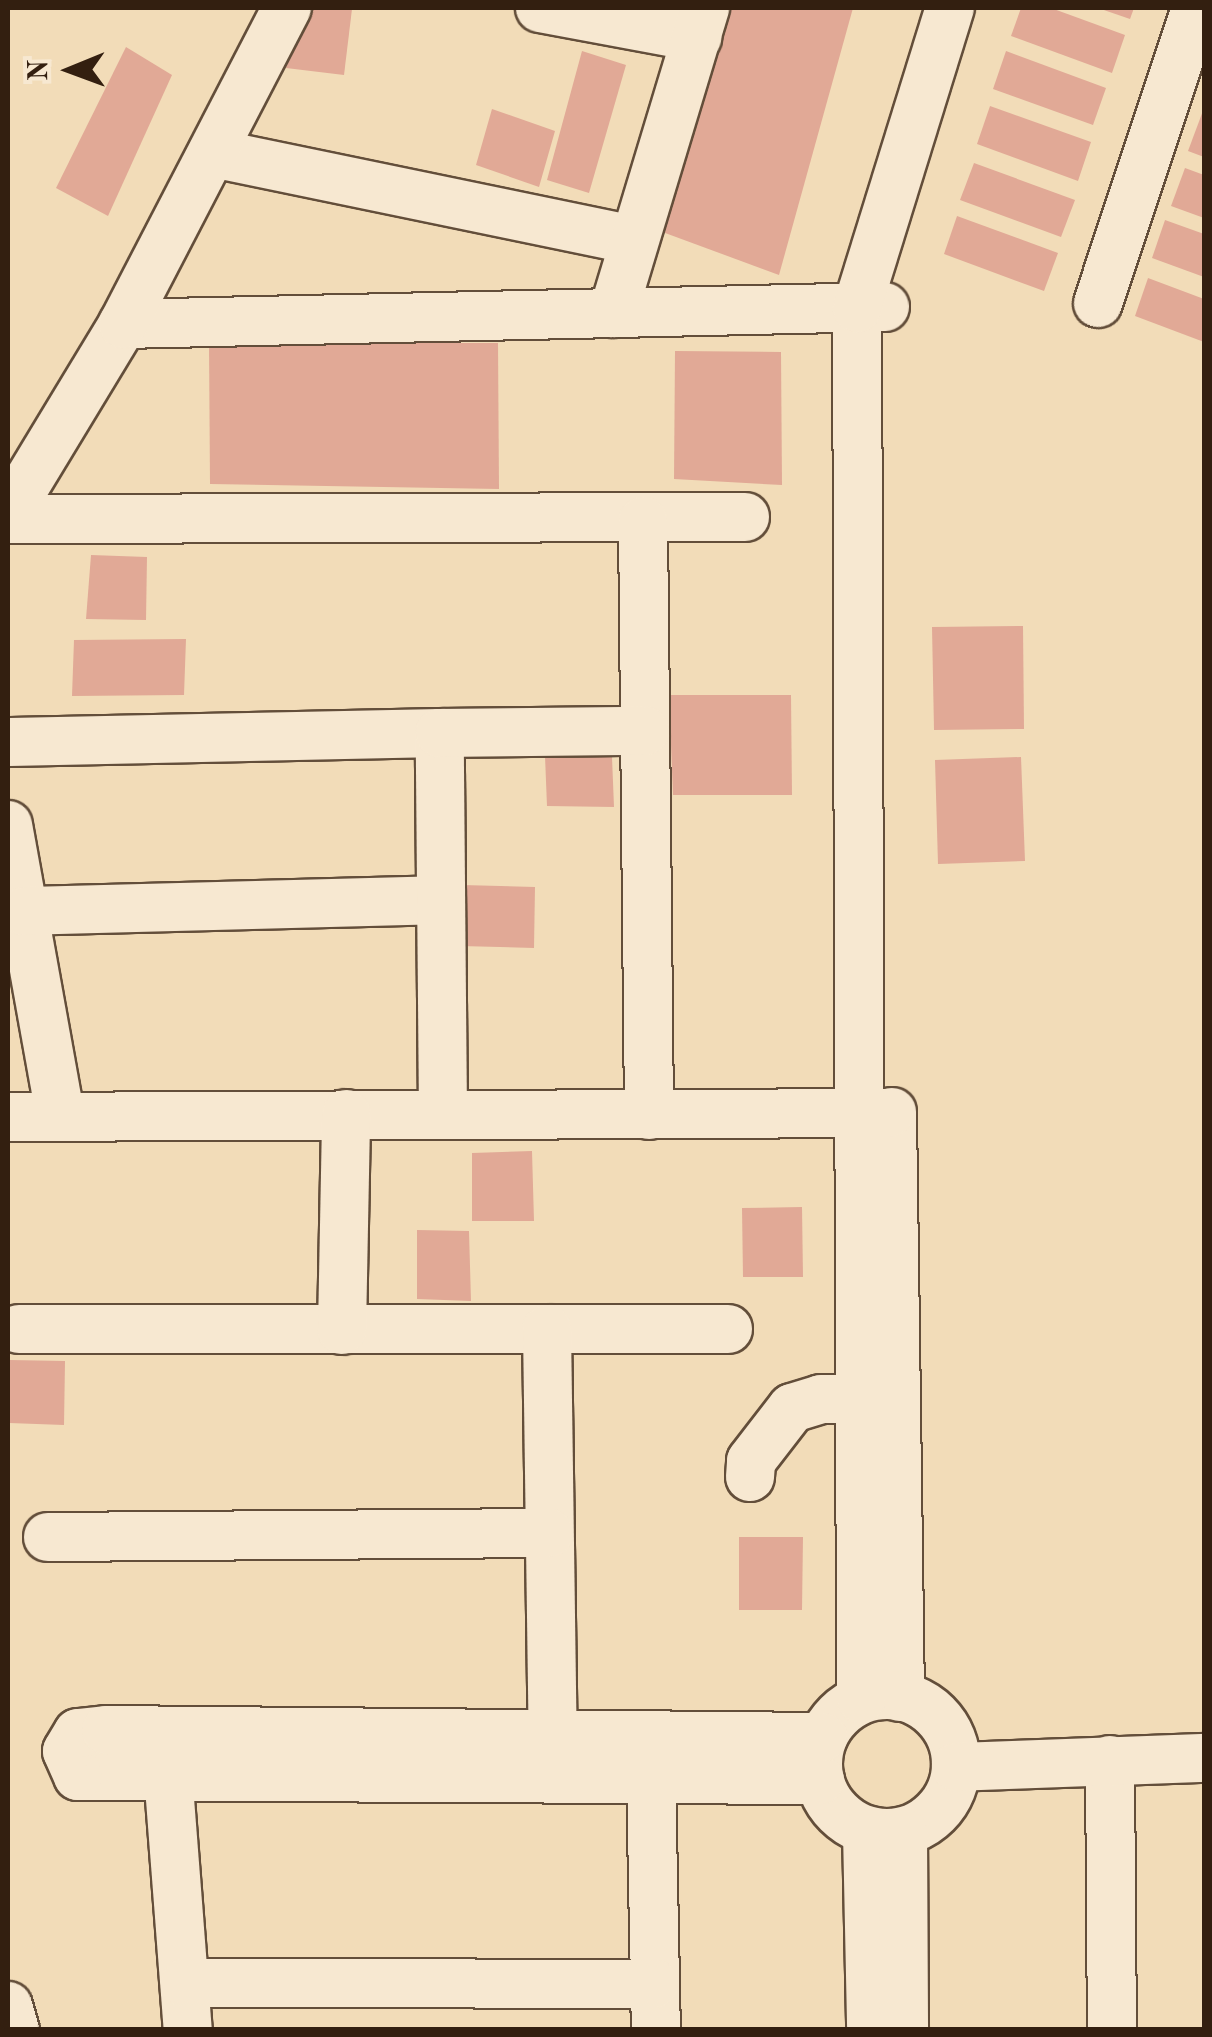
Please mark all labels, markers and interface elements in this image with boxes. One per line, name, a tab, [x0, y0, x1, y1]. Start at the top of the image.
north arrow	[20, 20, 120, 120]
text: N	[26, 60, 54, 81]

